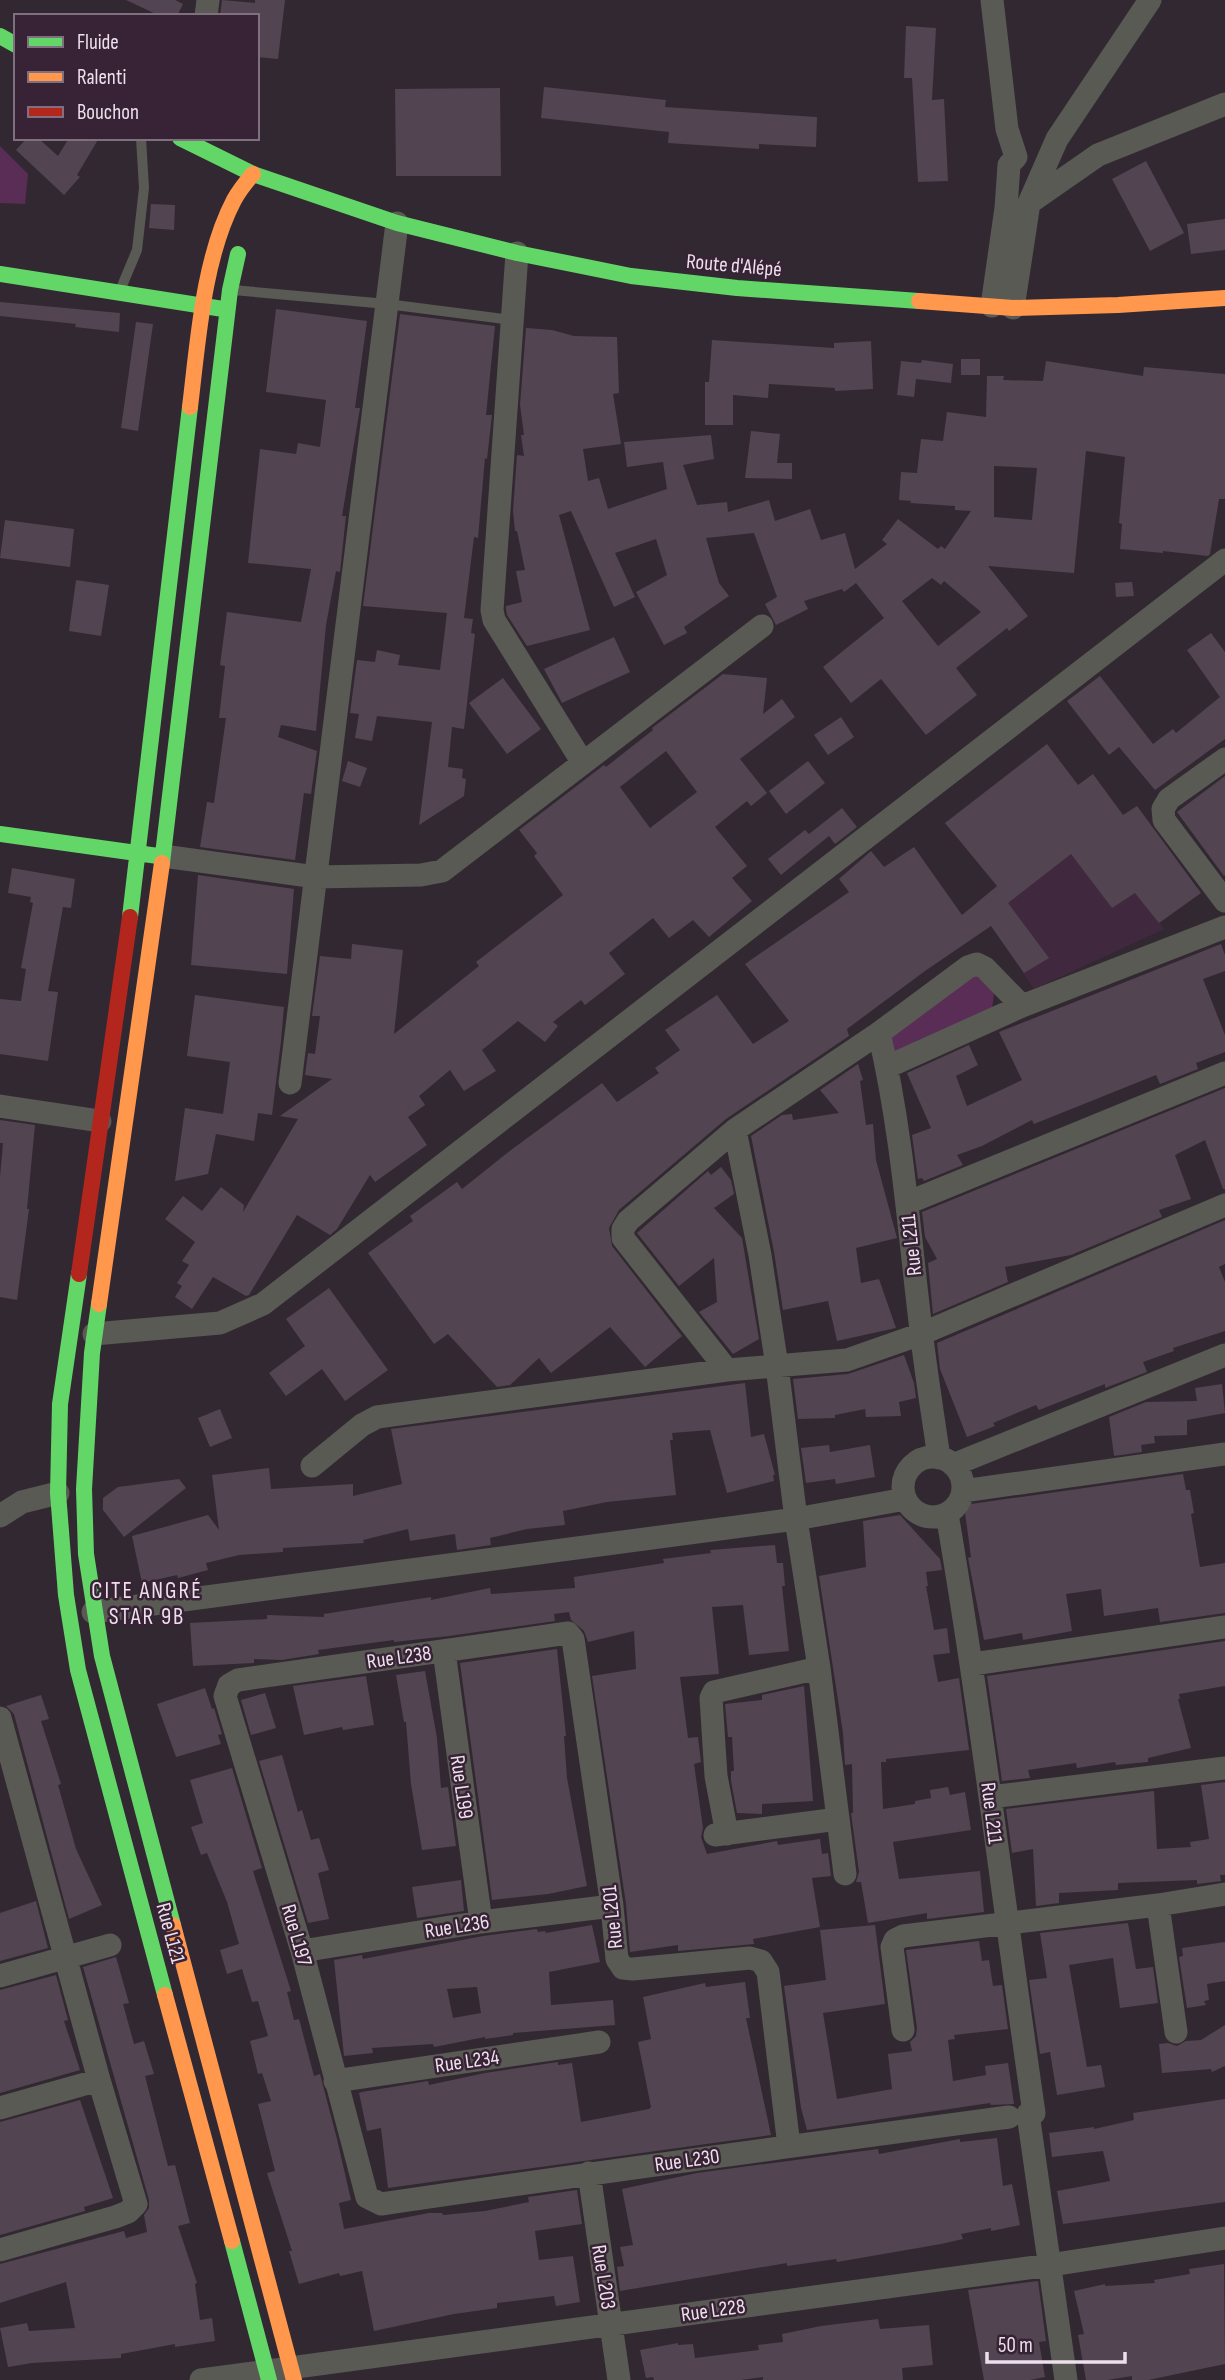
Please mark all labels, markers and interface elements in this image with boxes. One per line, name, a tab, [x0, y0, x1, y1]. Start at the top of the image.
legend	[14, 14, 259, 140]
text: Fluide	[77, 30, 119, 55]
text: Ralenti	[77, 65, 126, 90]
text: Bouchon	[77, 100, 139, 125]
street label: Route d'Alépé	[685, 249, 783, 282]
street label: Rue L211	[896, 1212, 927, 1277]
district label: CITE ANGRÉ STAR 9B	[91, 1577, 203, 1631]
street label: Rue L238	[365, 1641, 433, 1674]
street label: Rue L199	[445, 1754, 478, 1820]
street label: Rue L211	[975, 1781, 1008, 1846]
street label: Rue L201	[597, 1883, 628, 1950]
street label: Rue L121	[150, 1900, 191, 1967]
street label: Rue L197	[276, 1901, 317, 1969]
street label: Rue L236	[423, 1909, 491, 1944]
street label: Rue L234	[433, 2045, 501, 2078]
street label: Rue L230	[653, 2144, 721, 2177]
street label: Rue L203	[586, 2243, 621, 2311]
street label: Rue L228	[679, 2294, 747, 2327]
scale bar	[987, 2320, 1125, 2364]
text: 50 m	[998, 2333, 1033, 2358]

